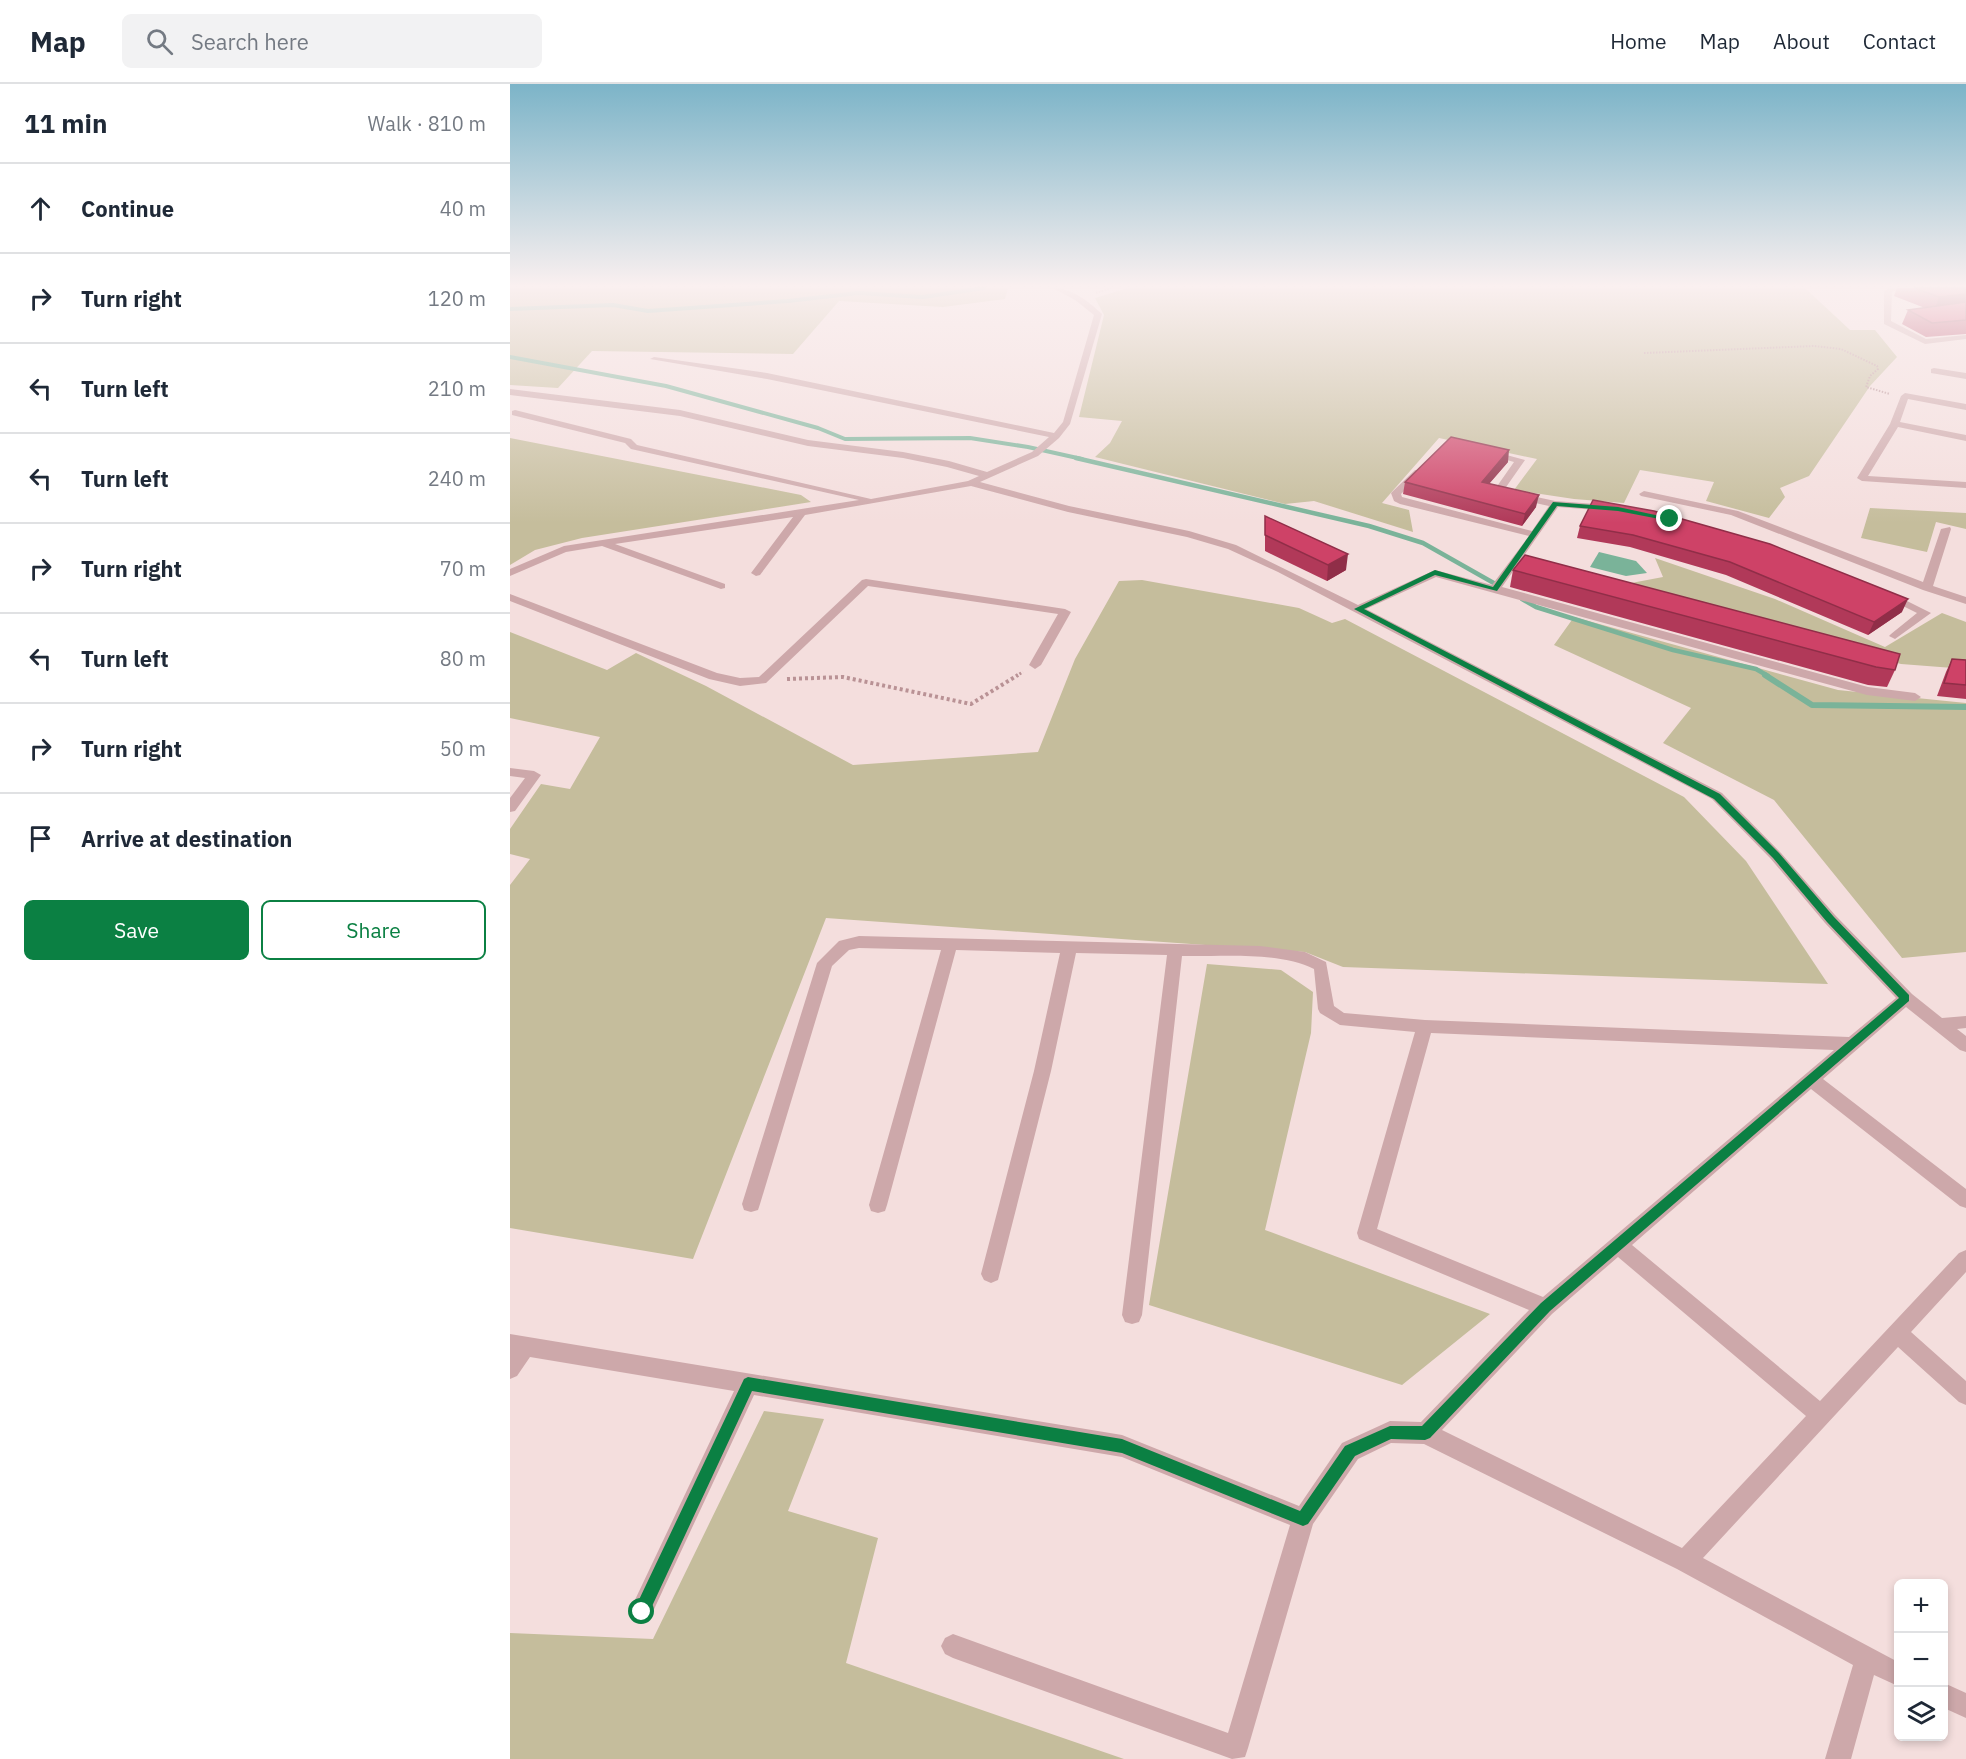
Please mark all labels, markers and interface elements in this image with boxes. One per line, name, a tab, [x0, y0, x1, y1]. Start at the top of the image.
search box	[122, 14, 542, 68]
text: Map	[30, 23, 86, 60]
icon: search	[143, 25, 176, 58]
text: Search here	[191, 27, 309, 56]
text: Home	[1610, 27, 1667, 55]
text: Map	[1700, 27, 1740, 55]
text: About	[1773, 27, 1830, 55]
text: Contact	[1863, 27, 1936, 55]
text: 11 min	[24, 106, 108, 140]
text: Walk · 810 m	[368, 110, 486, 137]
icon: ahead	[24, 192, 57, 225]
text: Continue	[81, 194, 174, 223]
text: 40 m	[440, 195, 486, 222]
icon: right	[24, 282, 57, 315]
text: Turn right	[81, 284, 182, 313]
text: 120 m	[428, 285, 486, 312]
icon: left	[24, 372, 57, 405]
text: Turn left	[81, 374, 169, 403]
text: 210 m	[428, 375, 486, 402]
icon: left	[24, 462, 57, 495]
text: Turn left	[81, 464, 169, 493]
text: 240 m	[428, 465, 486, 492]
route end	[1656, 505, 1682, 531]
icon: right	[24, 552, 57, 585]
text: Turn right	[81, 554, 182, 583]
text: 70 m	[440, 555, 486, 582]
icon: left	[24, 642, 57, 675]
text: Turn left	[81, 644, 169, 673]
text: 80 m	[440, 645, 486, 672]
icon: right	[24, 732, 57, 765]
text: Turn right	[81, 734, 182, 763]
text: 50 m	[440, 735, 486, 762]
icon: arrive	[24, 822, 57, 855]
text: Arrive at destination	[81, 824, 292, 853]
button: Save	[24, 900, 249, 960]
button: Share	[261, 900, 486, 960]
map controls	[1894, 1579, 1948, 1741]
button: +	[1894, 1579, 1948, 1633]
route start	[628, 1598, 654, 1624]
button: −	[1894, 1633, 1948, 1687]
button: layers	[1894, 1687, 1948, 1741]

